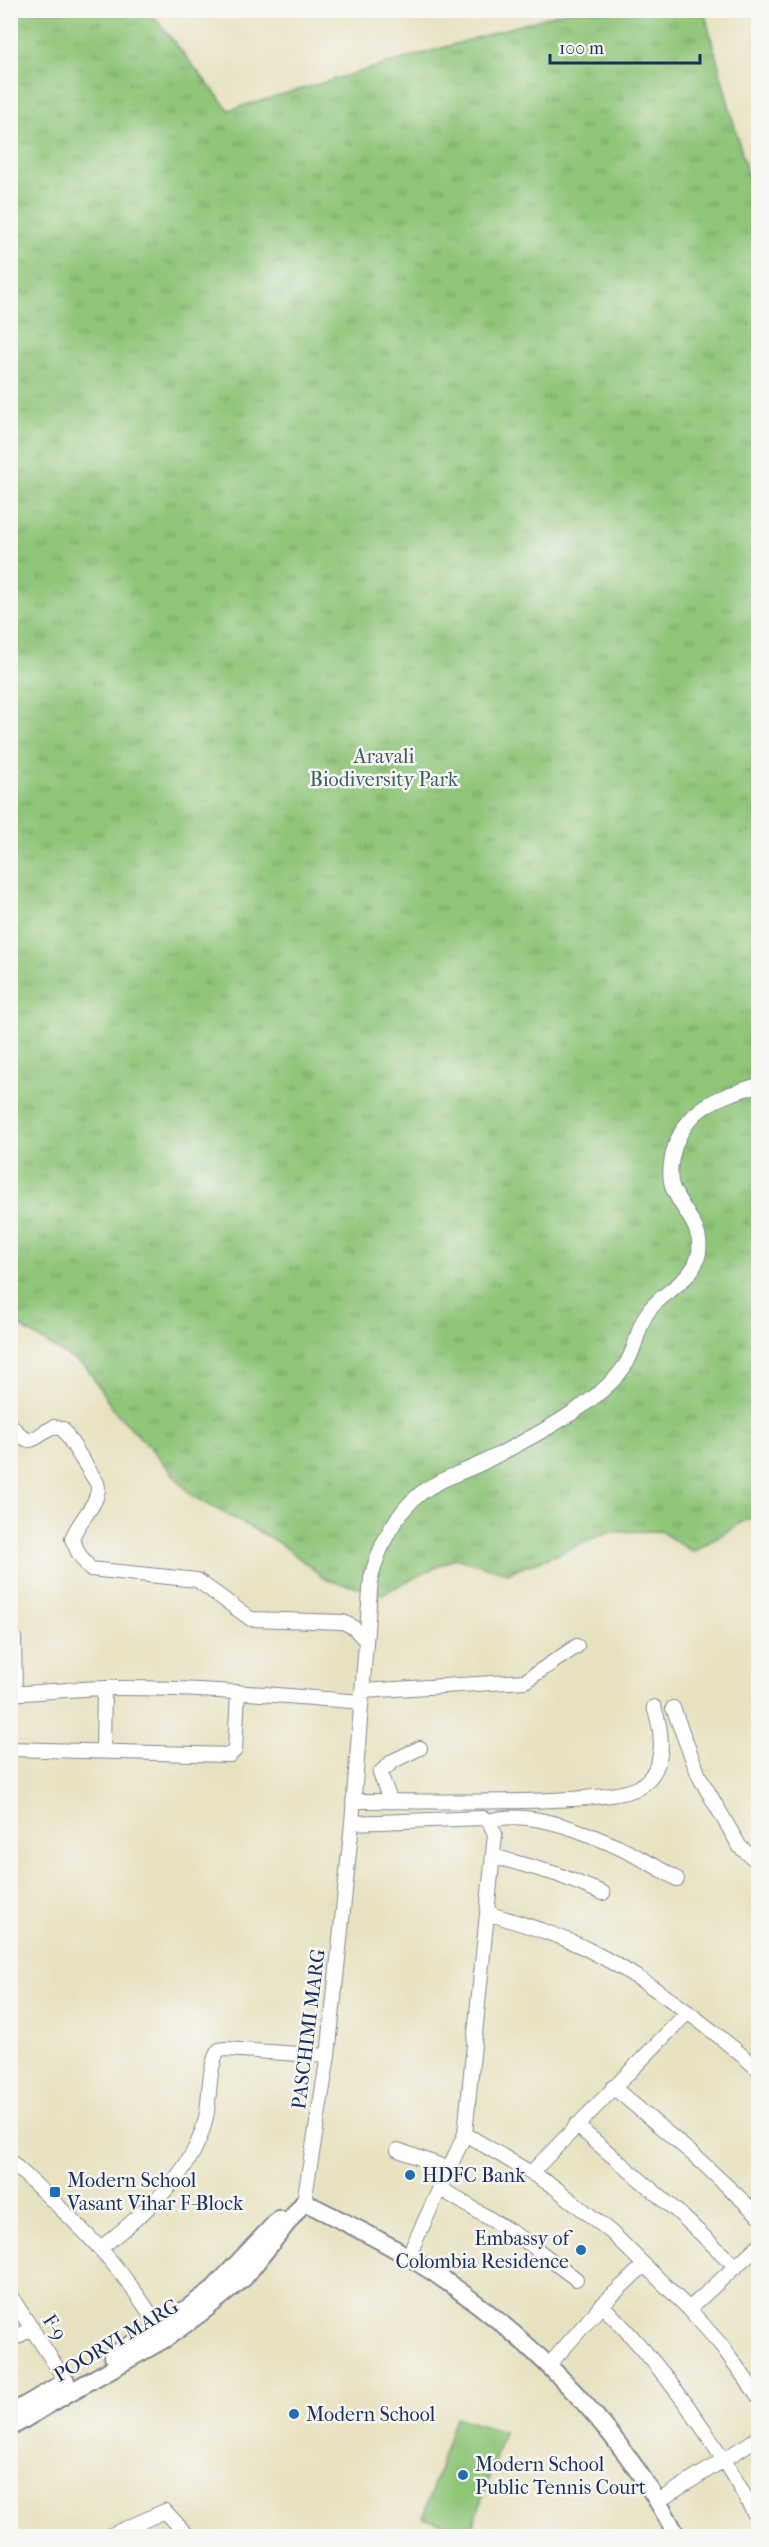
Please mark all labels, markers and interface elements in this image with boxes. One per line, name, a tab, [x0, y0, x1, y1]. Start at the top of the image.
scale bar	[550, 27, 700, 65]
text: 100 m	[559, 38, 604, 59]
park label: Aravali Biodiversity Park	[310, 745, 459, 791]
street label: PASCHIMI MARG	[287, 1948, 330, 2111]
place label: HDFC Bank	[422, 2164, 526, 2187]
marker: HDFC Bank	[403, 2168, 417, 2182]
place label: Modern School Vasant Vihar F-Block	[66, 2169, 244, 2215]
marker: Modern School Vasant Vihar F-Block	[48, 2185, 62, 2199]
place label: Embassy of Colombia Residence	[395, 2227, 573, 2273]
marker: Embassy of Colombia Residence	[574, 2243, 588, 2257]
street label: POORVI MARG	[50, 2294, 183, 2387]
street label: F-9	[38, 2310, 71, 2345]
place label: Modern School	[306, 2403, 436, 2426]
marker: Modern School	[287, 2407, 301, 2421]
place label: Modern School Public Tennis Court	[475, 2453, 646, 2499]
marker: Modern School Public Tennis Court	[456, 2468, 470, 2482]

